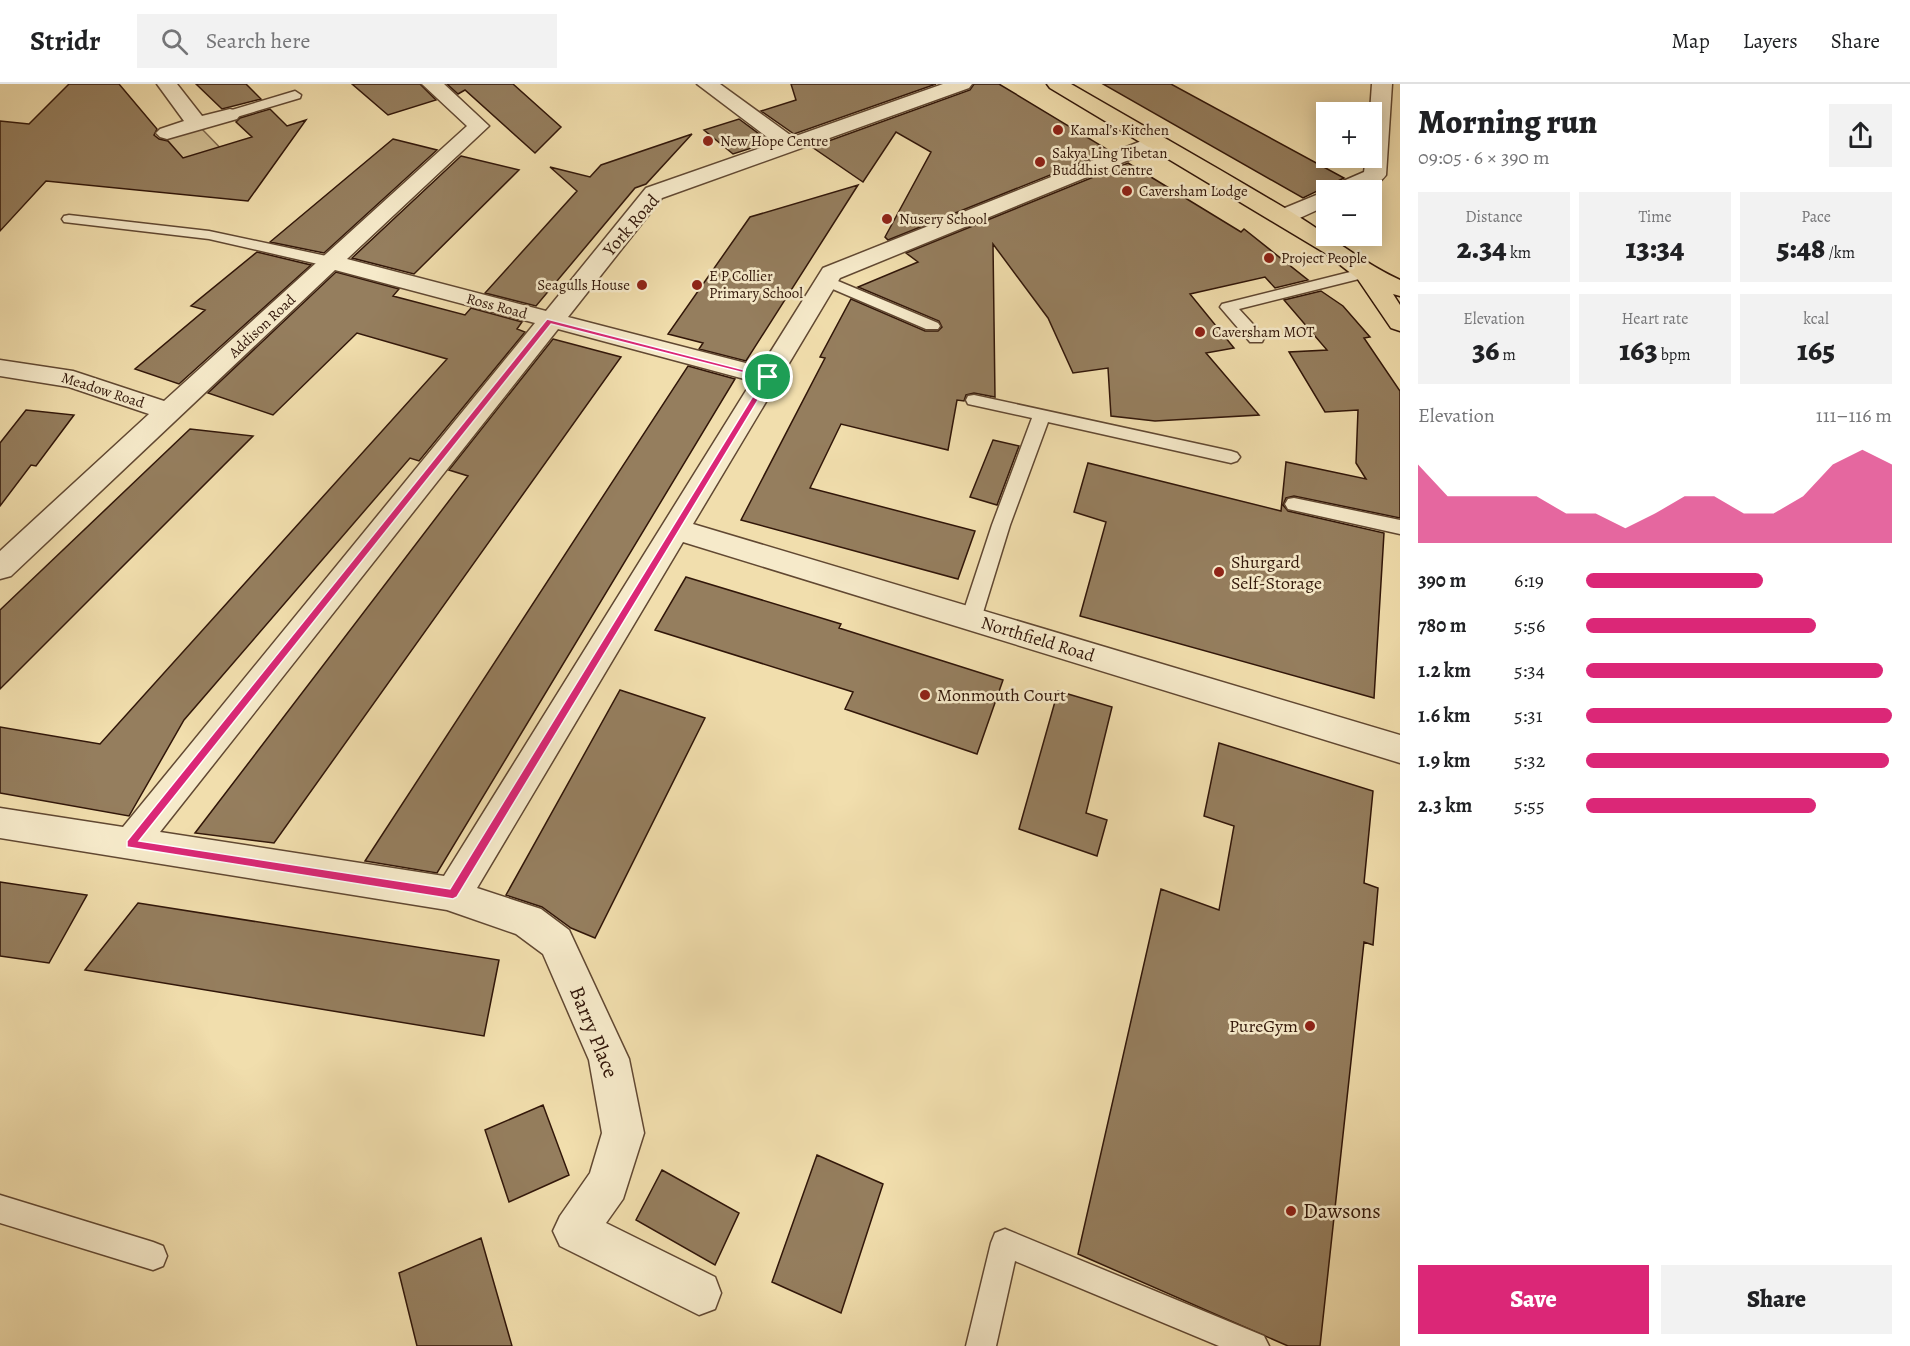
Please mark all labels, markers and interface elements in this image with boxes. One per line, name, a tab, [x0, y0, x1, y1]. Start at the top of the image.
search box	[137, 14, 557, 68]
text: Stridr	[30, 22, 101, 60]
icon: search	[158, 25, 191, 58]
text: Search here	[206, 26, 310, 56]
text: Map	[1671, 27, 1710, 55]
text: Layers	[1743, 27, 1798, 55]
text: Share	[1831, 27, 1880, 55]
text: Morning run	[1418, 99, 1597, 144]
map controls	[1316, 102, 1382, 246]
button: +	[1316, 102, 1382, 168]
button: share	[1829, 104, 1892, 167]
place label: Kamal’s Kitchen	[1070, 120, 1169, 140]
marker: Kamal’s Kitchen	[1051, 123, 1065, 137]
place label: New Hope Centre	[720, 131, 828, 151]
marker: New Hope Centre	[701, 134, 715, 148]
place label: Sakya Ling Tibetan Buddhist Centre	[1052, 143, 1168, 180]
text: 09:05 · 6 × 390 m	[1418, 144, 1550, 171]
marker: Sakya Ling Tibetan Buddhist Centre	[1033, 155, 1047, 169]
button: −	[1316, 180, 1382, 246]
place label: Caversham Lodge	[1139, 181, 1248, 201]
marker: Caversham Lodge	[1120, 184, 1134, 198]
street label: York Road	[597, 189, 665, 262]
text: Distance	[1465, 206, 1523, 228]
text: Time	[1638, 206, 1672, 228]
text: Pace	[1801, 206, 1831, 228]
place label: Nusery School	[899, 209, 987, 229]
marker: Nusery School	[880, 212, 894, 226]
text: 2.34	[1457, 228, 1507, 268]
text: 13:34	[1626, 228, 1684, 268]
text: 5:48	[1777, 228, 1825, 268]
text: km	[1507, 242, 1531, 264]
text: /km	[1825, 242, 1855, 264]
place label: Project People	[1281, 248, 1367, 268]
marker: Project People	[1262, 251, 1276, 265]
place label: E P Collier Primary School	[709, 266, 803, 303]
place label: Seagulls House	[537, 275, 630, 295]
marker: Seagulls House	[635, 278, 649, 292]
marker: E P Collier Primary School	[690, 278, 704, 292]
street label: Ross Road	[464, 288, 531, 324]
street label: Addison Road	[223, 289, 301, 363]
text: Elevation	[1463, 308, 1525, 330]
text: Heart rate	[1622, 308, 1688, 330]
text: kcal	[1803, 308, 1829, 330]
place label: Caversham MOT	[1212, 322, 1315, 342]
marker: Caversham MOT	[1193, 325, 1207, 339]
text: 36	[1472, 330, 1499, 370]
text: 163	[1619, 330, 1658, 370]
text: 165	[1797, 330, 1835, 370]
text: m	[1499, 344, 1516, 366]
text: bpm	[1658, 344, 1691, 366]
pin	[742, 351, 793, 402]
icon: arrive	[751, 360, 784, 393]
street label: Meadow Road	[59, 367, 148, 413]
text: Elevation	[1418, 402, 1495, 429]
text: 111–116 m	[1816, 402, 1892, 429]
place label: Shurgard Self-Storage	[1231, 550, 1322, 595]
marker: Shurgard Self-Storage	[1212, 565, 1226, 579]
text: 390 m	[1418, 567, 1466, 594]
text: 6:19	[1514, 567, 1544, 594]
street label: Northfield Road	[978, 610, 1098, 668]
text: 780 m	[1418, 612, 1466, 639]
text: 5:56	[1514, 612, 1545, 639]
text: 1.2 km	[1418, 657, 1471, 684]
text: 5:34	[1514, 657, 1545, 684]
place label: Monmouth Court	[937, 683, 1066, 707]
marker: Monmouth Court	[918, 688, 932, 702]
text: 1.6 km	[1418, 702, 1471, 729]
text: 5:31	[1514, 702, 1543, 729]
text: 1.9 km	[1418, 747, 1471, 774]
text: 5:32	[1514, 747, 1545, 774]
text: 2.3 km	[1418, 792, 1472, 819]
text: 5:55	[1514, 792, 1545, 819]
street label: Barry Place	[563, 982, 625, 1082]
place label: PureGym	[1229, 1014, 1298, 1038]
marker: PureGym	[1303, 1019, 1317, 1033]
place label: Dawsons	[1303, 1197, 1381, 1225]
marker: Dawsons	[1284, 1204, 1298, 1218]
button: Save	[1418, 1265, 1649, 1334]
button: Share	[1661, 1265, 1892, 1334]

